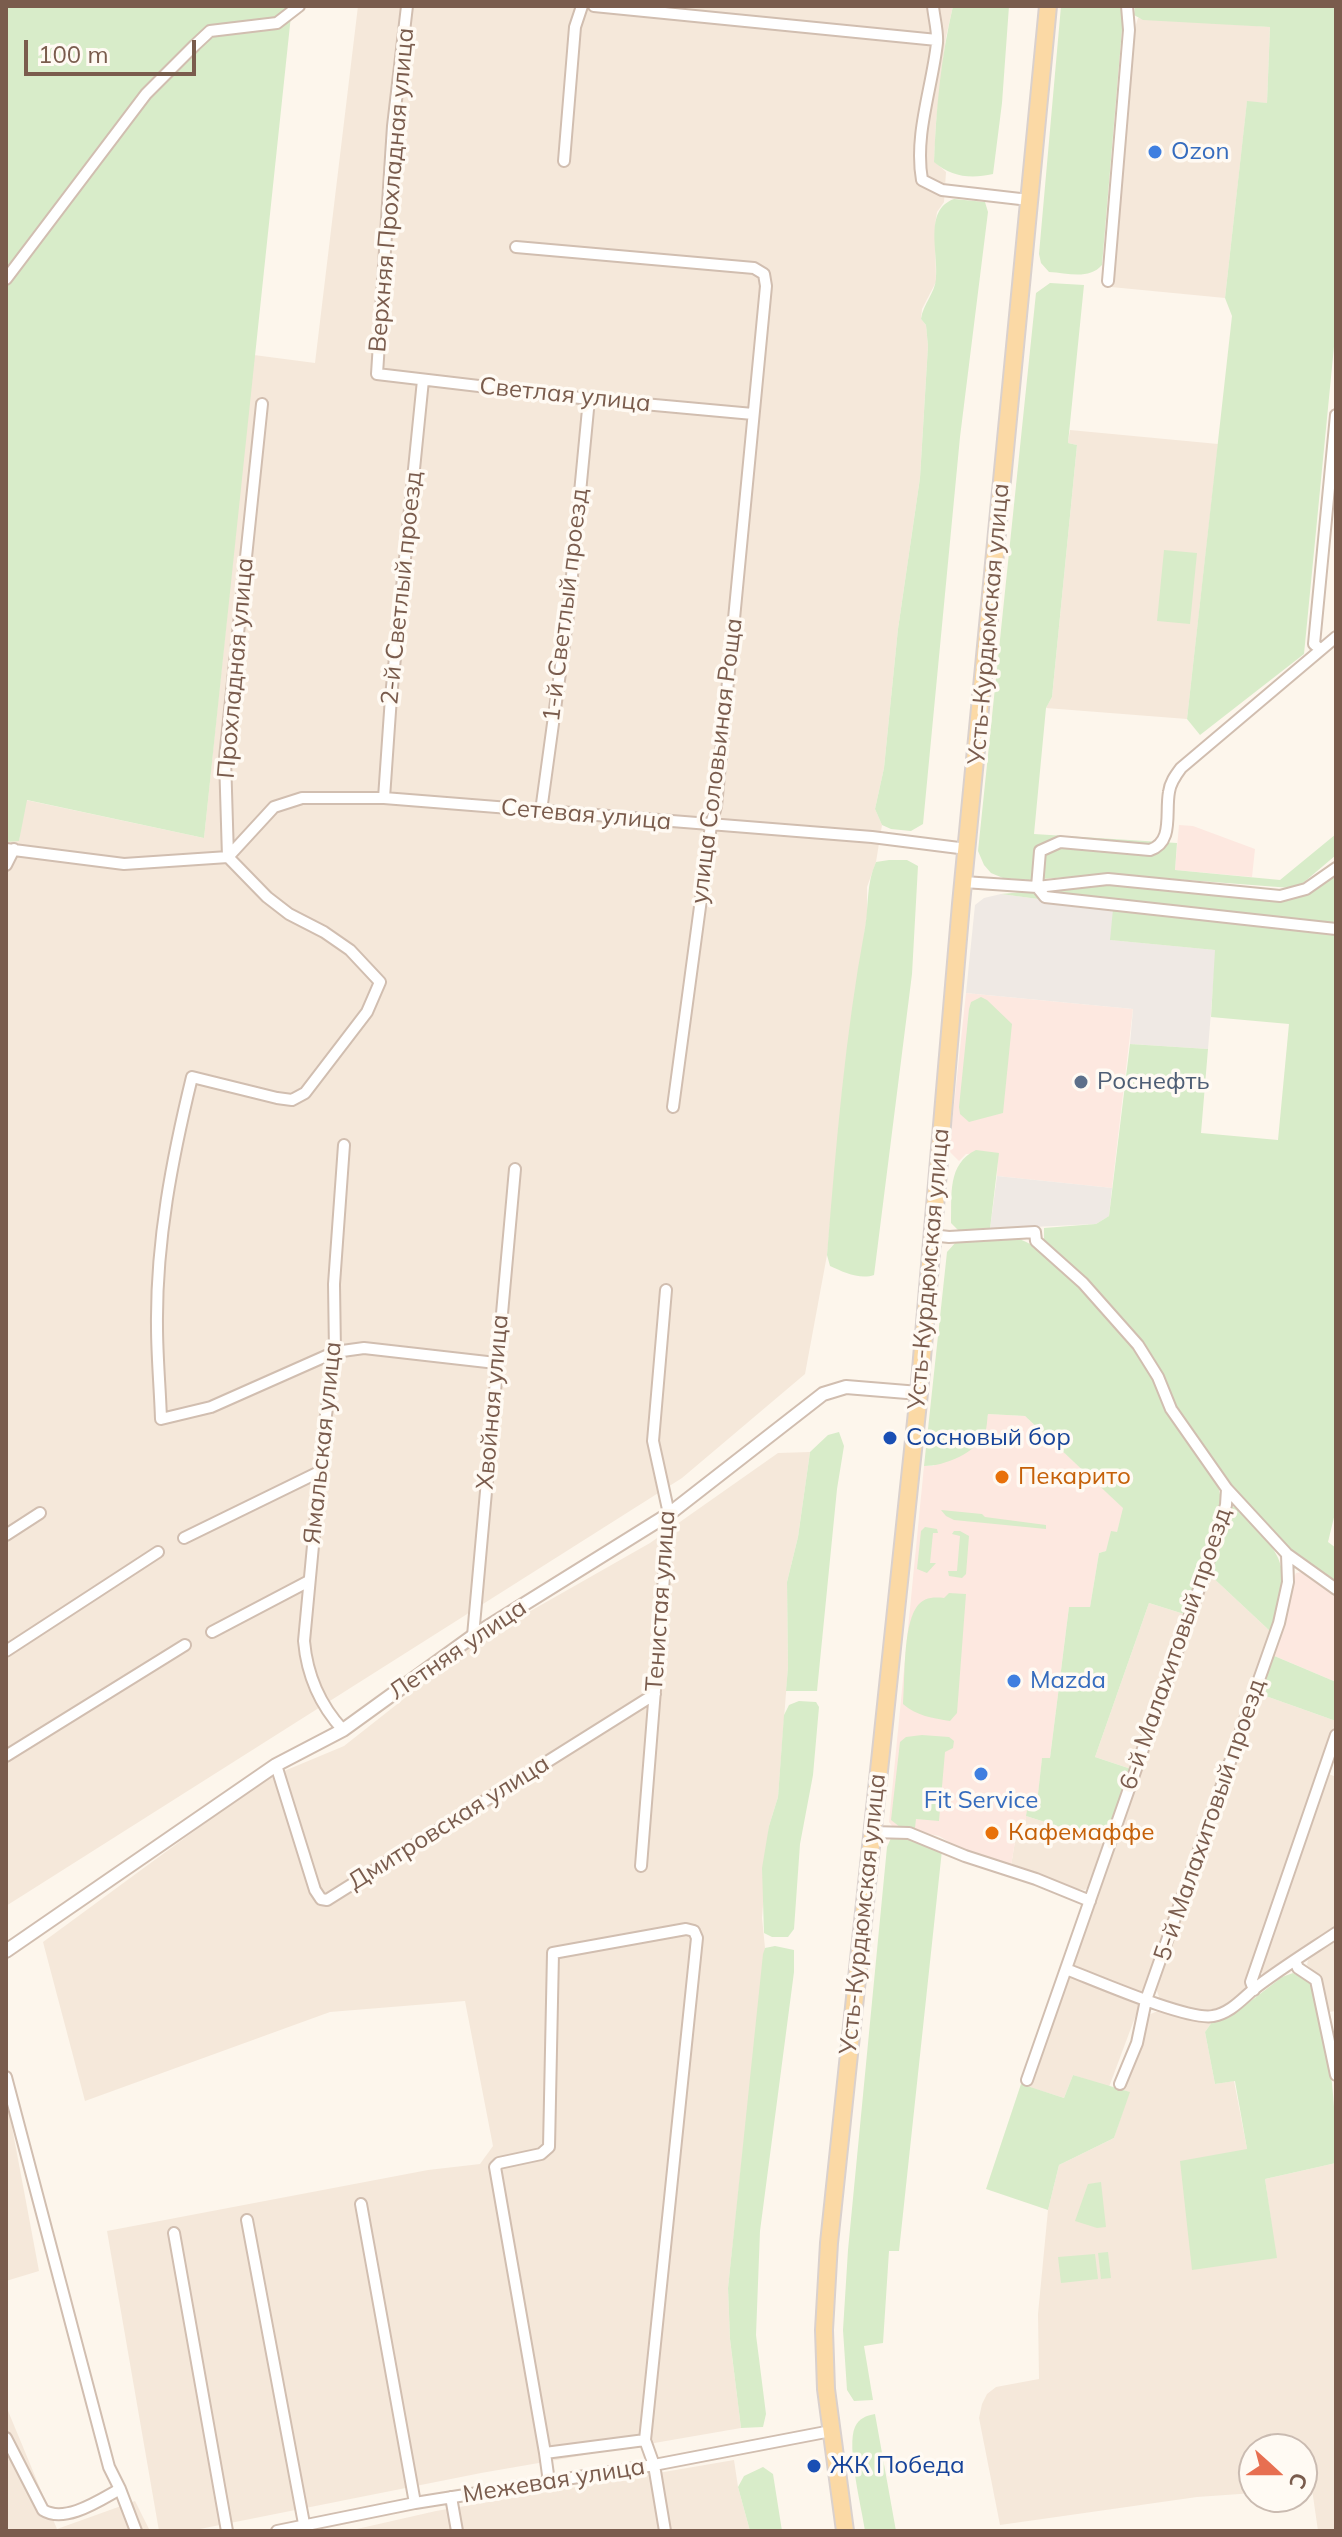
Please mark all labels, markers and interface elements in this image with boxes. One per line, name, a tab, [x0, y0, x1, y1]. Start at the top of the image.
scale bar	[28, 24, 200, 74]
street label: Верхняя Прохладная улица	[363, 27, 421, 353]
text: 100 m	[38, 39, 109, 69]
place label: Ozon	[1171, 138, 1230, 166]
marker: Ozon	[1146, 143, 1164, 161]
street label: Светлая улица	[478, 372, 652, 418]
street label: 2-й Светлый проезд	[375, 470, 429, 706]
street label: Усть-Курдюмская улица	[962, 482, 1016, 766]
street label: 1-й Светлый проезд	[537, 487, 595, 723]
street label: Прохладная улица	[212, 556, 260, 780]
street label: улица Соловьиная Роща	[685, 617, 749, 905]
street label: Сетевая улица	[500, 793, 672, 837]
place label: Роснефть	[1097, 1068, 1210, 1096]
marker: Роснефть	[1072, 1073, 1090, 1091]
street label: Усть-Курдюмская улица	[902, 1127, 956, 1411]
street label: Хвойная улица	[471, 1313, 515, 1491]
street label: Ямальская улица	[298, 1340, 348, 1546]
place label: Сосновый бор	[906, 1424, 1071, 1452]
marker: Сосновый бор	[881, 1429, 899, 1447]
place label: Пекарито	[1018, 1463, 1131, 1491]
marker: Пекарито	[993, 1468, 1011, 1486]
street label: 6-й Малахитовый проезд	[1114, 1504, 1238, 1794]
street label: Тенистая улица	[640, 1509, 682, 1693]
street label: Летняя улица	[384, 1593, 532, 1707]
place label: Mazda	[1030, 1667, 1106, 1695]
marker: Mazda	[1005, 1672, 1023, 1690]
street label: 5-й Малахитовый проезд	[1148, 1675, 1272, 1965]
street label: Дмитровская улица	[343, 1749, 555, 1897]
marker: Fit Service	[972, 1765, 990, 1783]
street label: Усть-Курдюмская улица	[834, 1772, 892, 2056]
place label: Fit Service	[924, 1787, 1038, 1815]
place label: Кафемаффе	[1008, 1819, 1155, 1847]
marker: Кафемаффе	[983, 1824, 1001, 1842]
north arrow	[1238, 2433, 1318, 2513]
street label: Межевая улица	[461, 2452, 647, 2510]
place label: ЖК Победа	[830, 2452, 965, 2480]
marker: ЖК Победа	[805, 2457, 823, 2475]
text: С	[1283, 2469, 1314, 2493]

